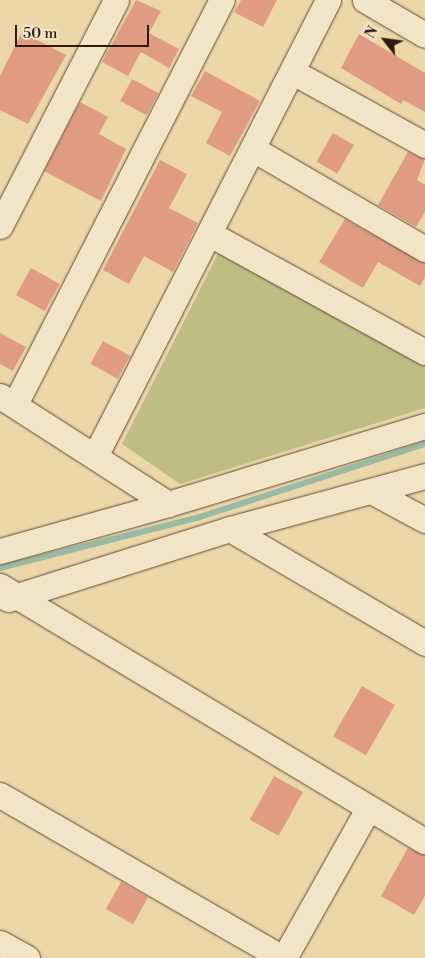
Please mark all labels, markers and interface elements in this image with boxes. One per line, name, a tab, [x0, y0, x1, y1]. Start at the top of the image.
scale bar	[18, 15, 151, 47]
north arrow	[360, 15, 410, 65]
text: N	[361, 23, 383, 42]
text: 50 m	[23, 24, 57, 43]

